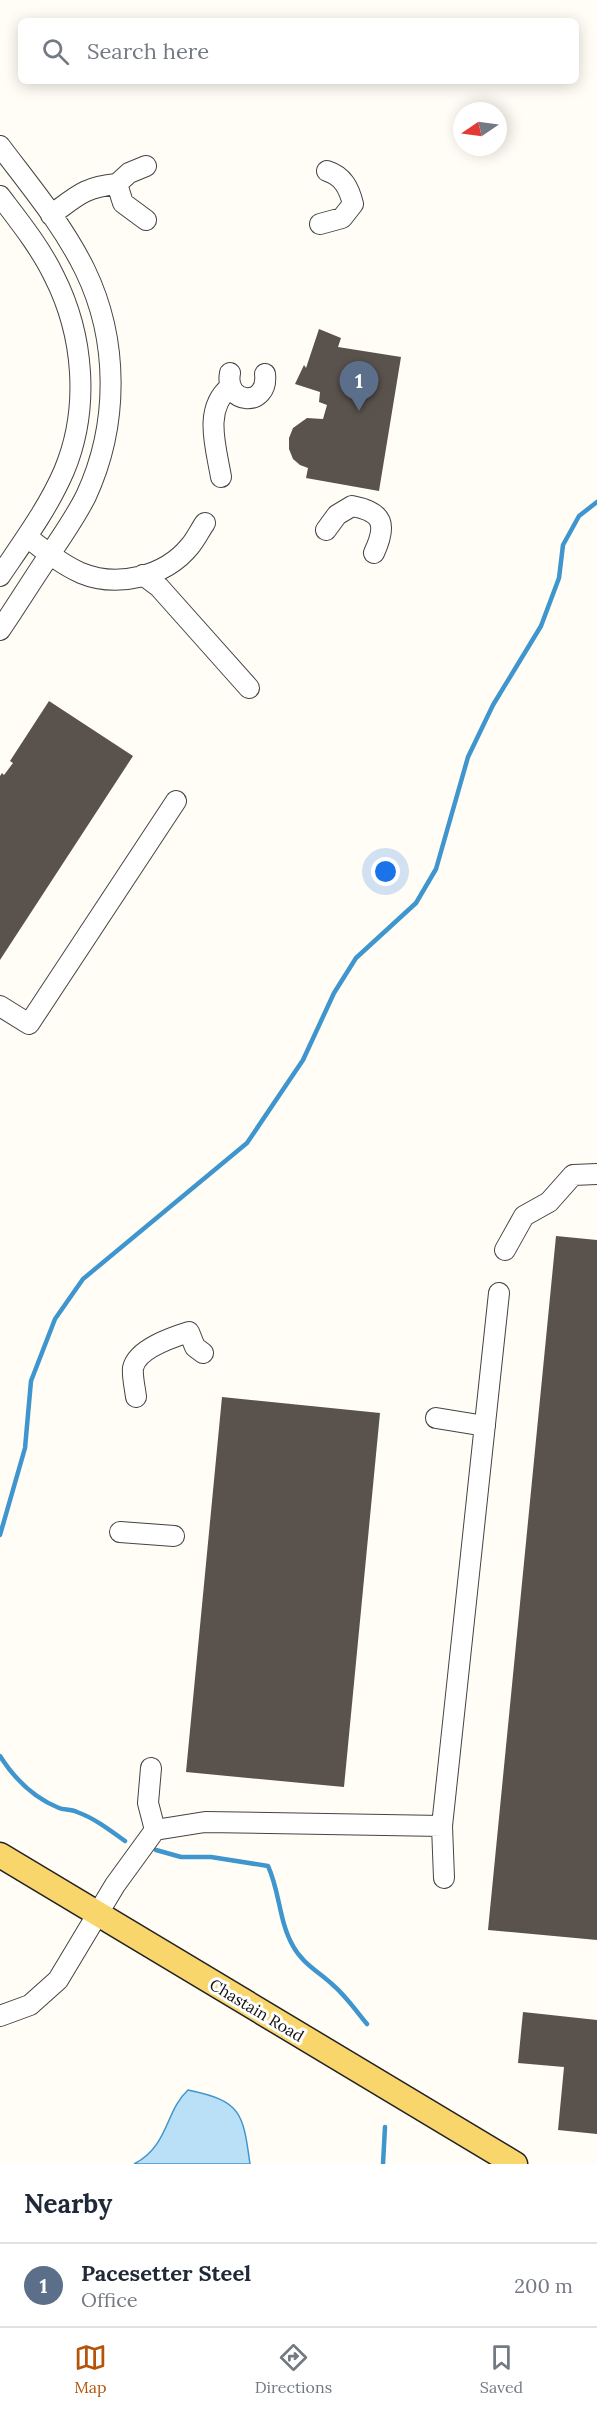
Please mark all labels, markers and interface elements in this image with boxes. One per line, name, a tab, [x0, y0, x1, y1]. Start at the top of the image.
search box	[18, 18, 579, 84]
icon: search	[39, 35, 72, 68]
text: Search here	[87, 37, 209, 65]
north arrow	[453, 102, 507, 156]
pin: 1	[340, 362, 378, 411]
your location	[371, 857, 400, 886]
street label: Chastain Road	[206, 1974, 308, 2046]
text: Nearby	[24, 2187, 112, 2220]
text: Pacesetter Steel	[81, 2259, 251, 2287]
text: 1	[39, 2273, 48, 2298]
text: 200 m	[514, 2273, 573, 2298]
text: Office	[81, 2287, 138, 2312]
tab: Map	[74, 2341, 107, 2397]
tab: Directions	[255, 2341, 332, 2397]
tab: Saved	[480, 2341, 523, 2397]

